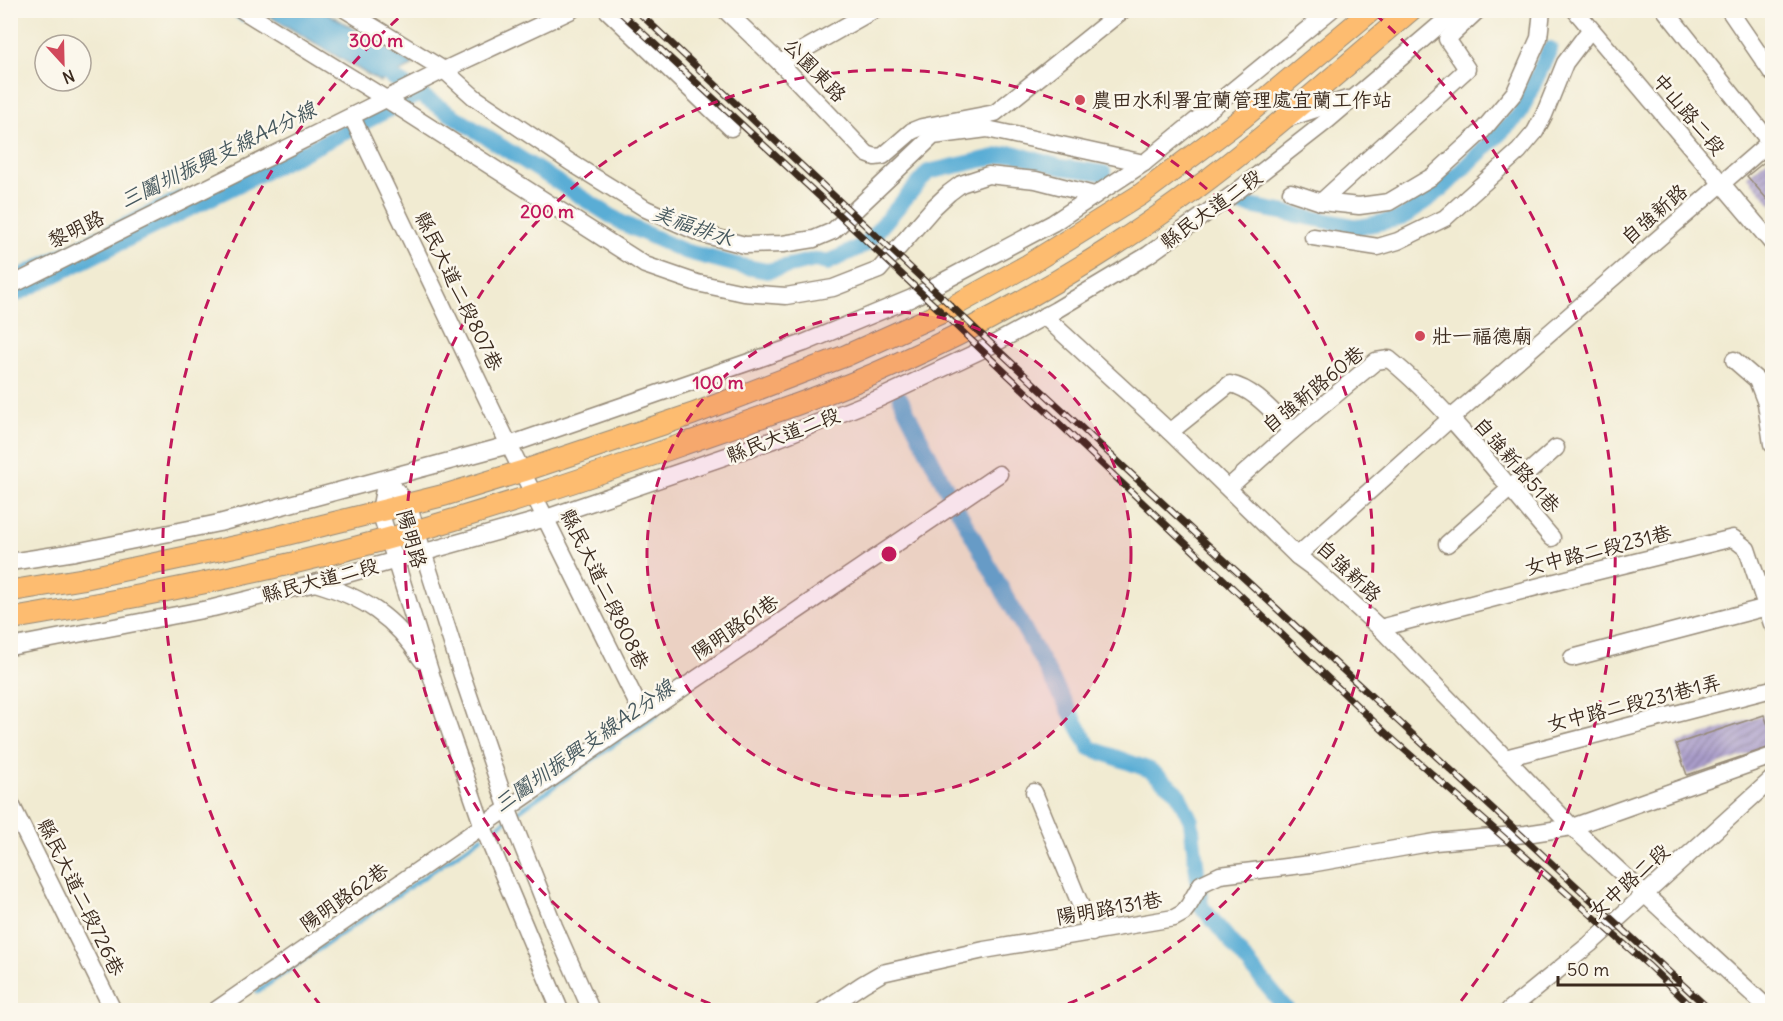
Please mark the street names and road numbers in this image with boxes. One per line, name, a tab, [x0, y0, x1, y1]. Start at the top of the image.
street label: 公園東路	[779, 32, 853, 108]
street label: 中山路二段	[1648, 67, 1731, 160]
street label: 縣民大道二段	[1155, 163, 1267, 254]
street label: 自強新路	[1615, 177, 1693, 249]
street label: 黎明路	[43, 204, 109, 253]
street label: 縣民大道二段807巷	[410, 207, 509, 375]
street label: 自強新路60巷	[1256, 339, 1370, 438]
street label: 縣民大道二段	[722, 401, 843, 468]
street label: 自強新路51巷	[1469, 411, 1567, 519]
street label: 縣民大道二段808巷	[556, 504, 656, 674]
street label: 陽明路	[392, 507, 433, 572]
street label: 女中路二段231巷	[1522, 519, 1675, 580]
street label: 自強新路	[1312, 534, 1388, 608]
street label: 縣民大道二段	[259, 552, 381, 607]
street label: 陽明路61巷	[686, 588, 784, 665]
street label: 女中路二段231巷1弄	[1545, 669, 1723, 736]
street label: 縣民大道二段726巷	[32, 814, 131, 981]
street label: 女中路二段	[1583, 838, 1674, 923]
street label: 陽明路62巷	[295, 856, 394, 936]
street label: 陽明路131巷	[1054, 886, 1165, 929]

